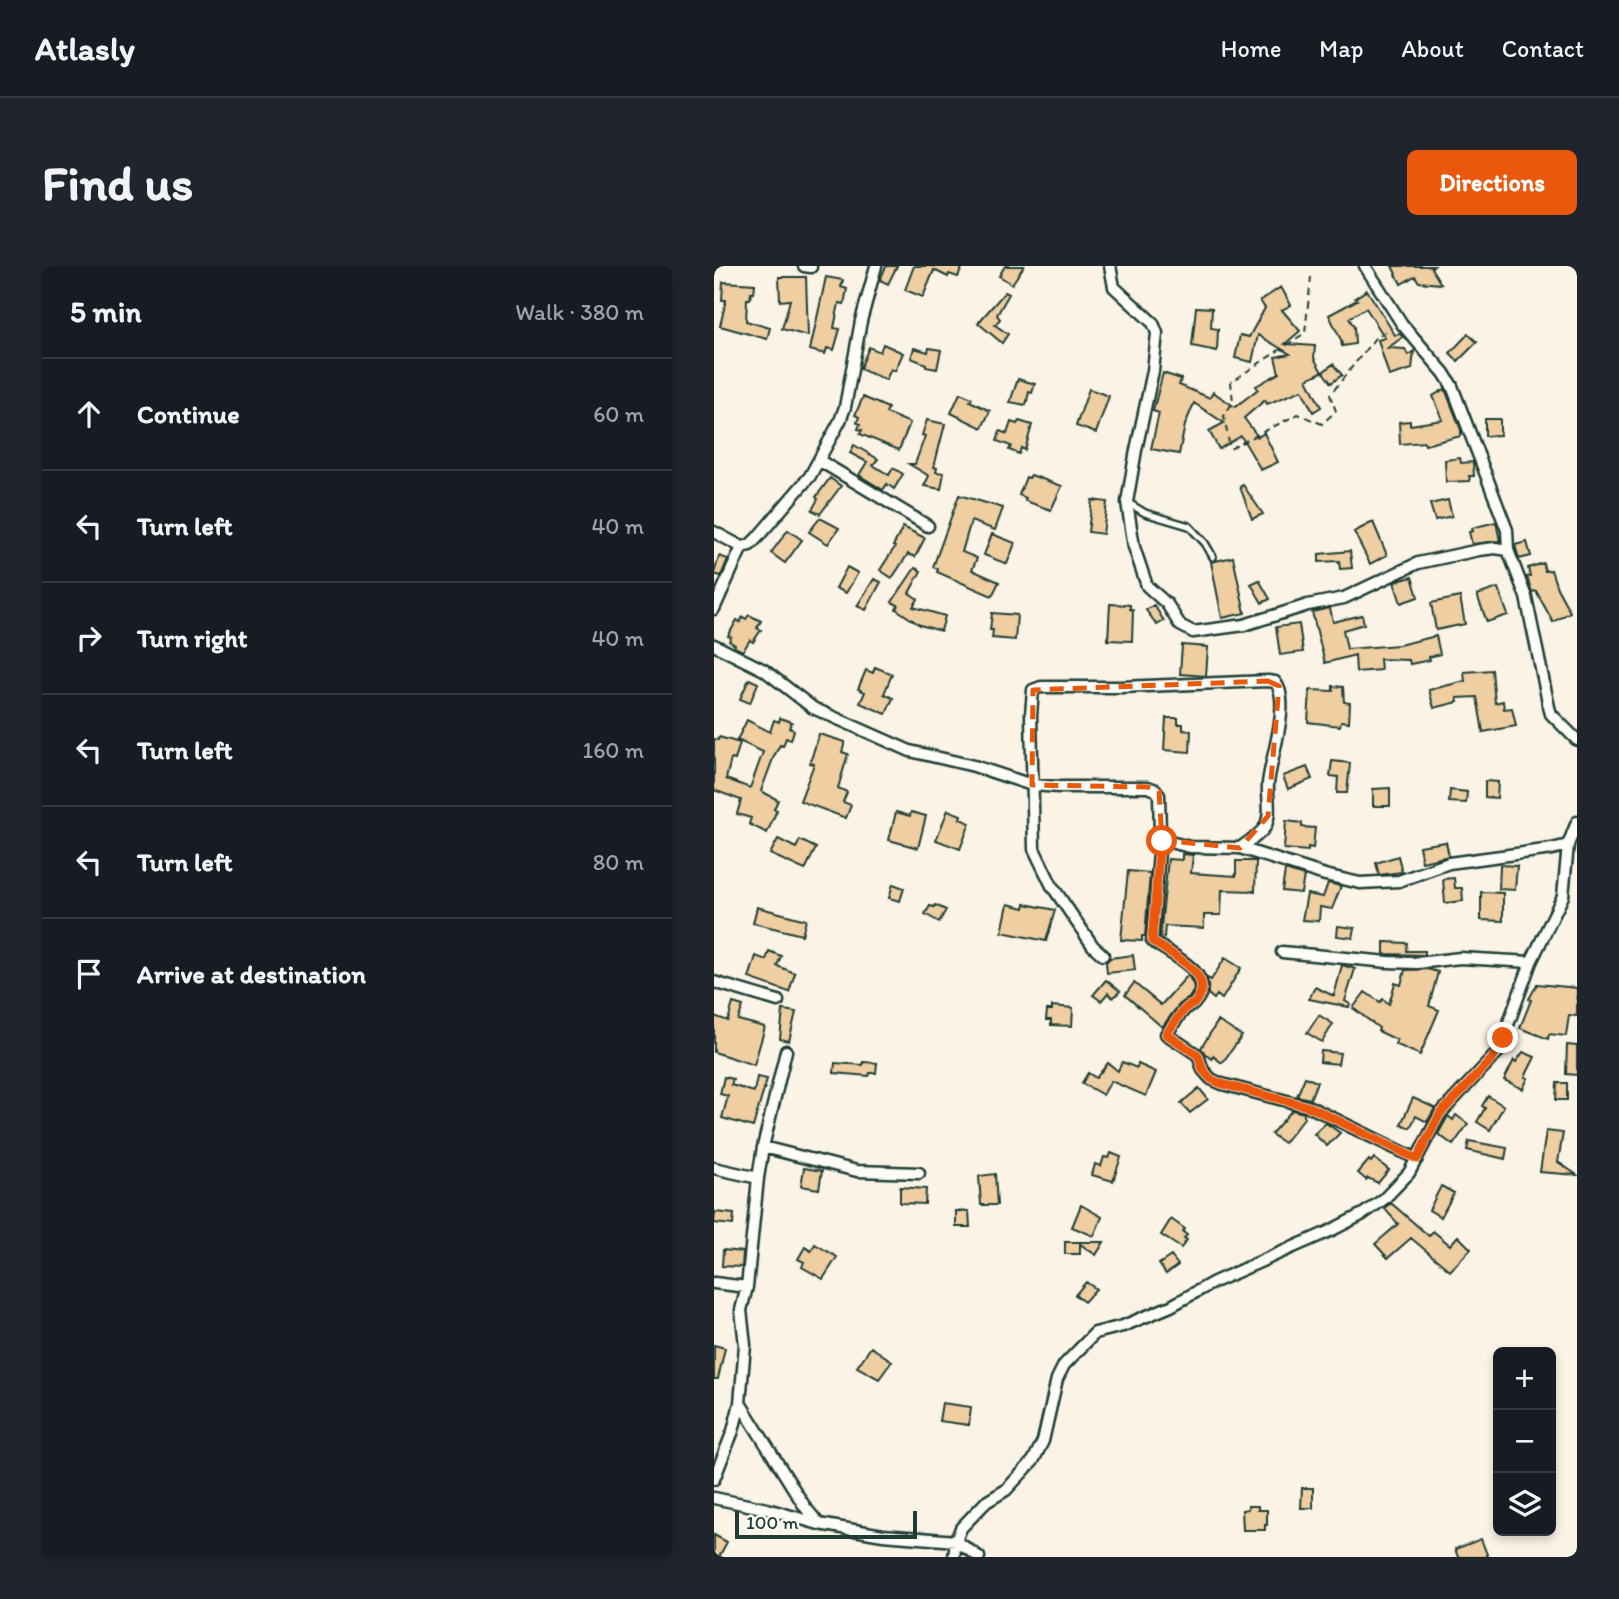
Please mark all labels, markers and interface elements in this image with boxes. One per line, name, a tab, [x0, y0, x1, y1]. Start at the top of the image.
text: Atlasly	[35, 29, 135, 68]
text: Home	[1221, 34, 1281, 63]
text: Map	[1319, 34, 1363, 63]
text: About	[1401, 34, 1464, 63]
text: Contact	[1502, 34, 1584, 63]
button: Directions	[1407, 150, 1577, 215]
text: Find us	[42, 153, 193, 212]
text: 5 min	[70, 293, 141, 330]
text: Walk · 380 m	[515, 298, 644, 326]
icon: ahead	[70, 395, 108, 433]
text: Continue	[137, 398, 240, 430]
text: 60 m	[593, 400, 644, 428]
icon: left	[70, 507, 108, 545]
text: Turn left	[137, 510, 233, 542]
text: 40 m	[591, 512, 644, 540]
icon: right	[70, 619, 108, 657]
text: Turn right	[137, 622, 248, 654]
text: 40 m	[591, 624, 644, 652]
icon: left	[70, 731, 108, 769]
text: Turn left	[137, 734, 233, 766]
text: 160 m	[582, 736, 644, 764]
route start	[1146, 825, 1177, 856]
icon: left	[70, 843, 108, 881]
text: Turn left	[137, 846, 233, 878]
text: 80 m	[593, 848, 644, 876]
icon: arrive	[70, 955, 108, 993]
text: Arrive at destination	[137, 958, 366, 990]
route end	[1487, 1022, 1518, 1053]
map controls	[1493, 1347, 1556, 1536]
button: +	[1493, 1347, 1556, 1410]
button: −	[1493, 1410, 1556, 1473]
button: layers	[1493, 1473, 1556, 1536]
scale bar	[735, 1508, 917, 1540]
text: 100 m	[746, 1511, 798, 1534]

